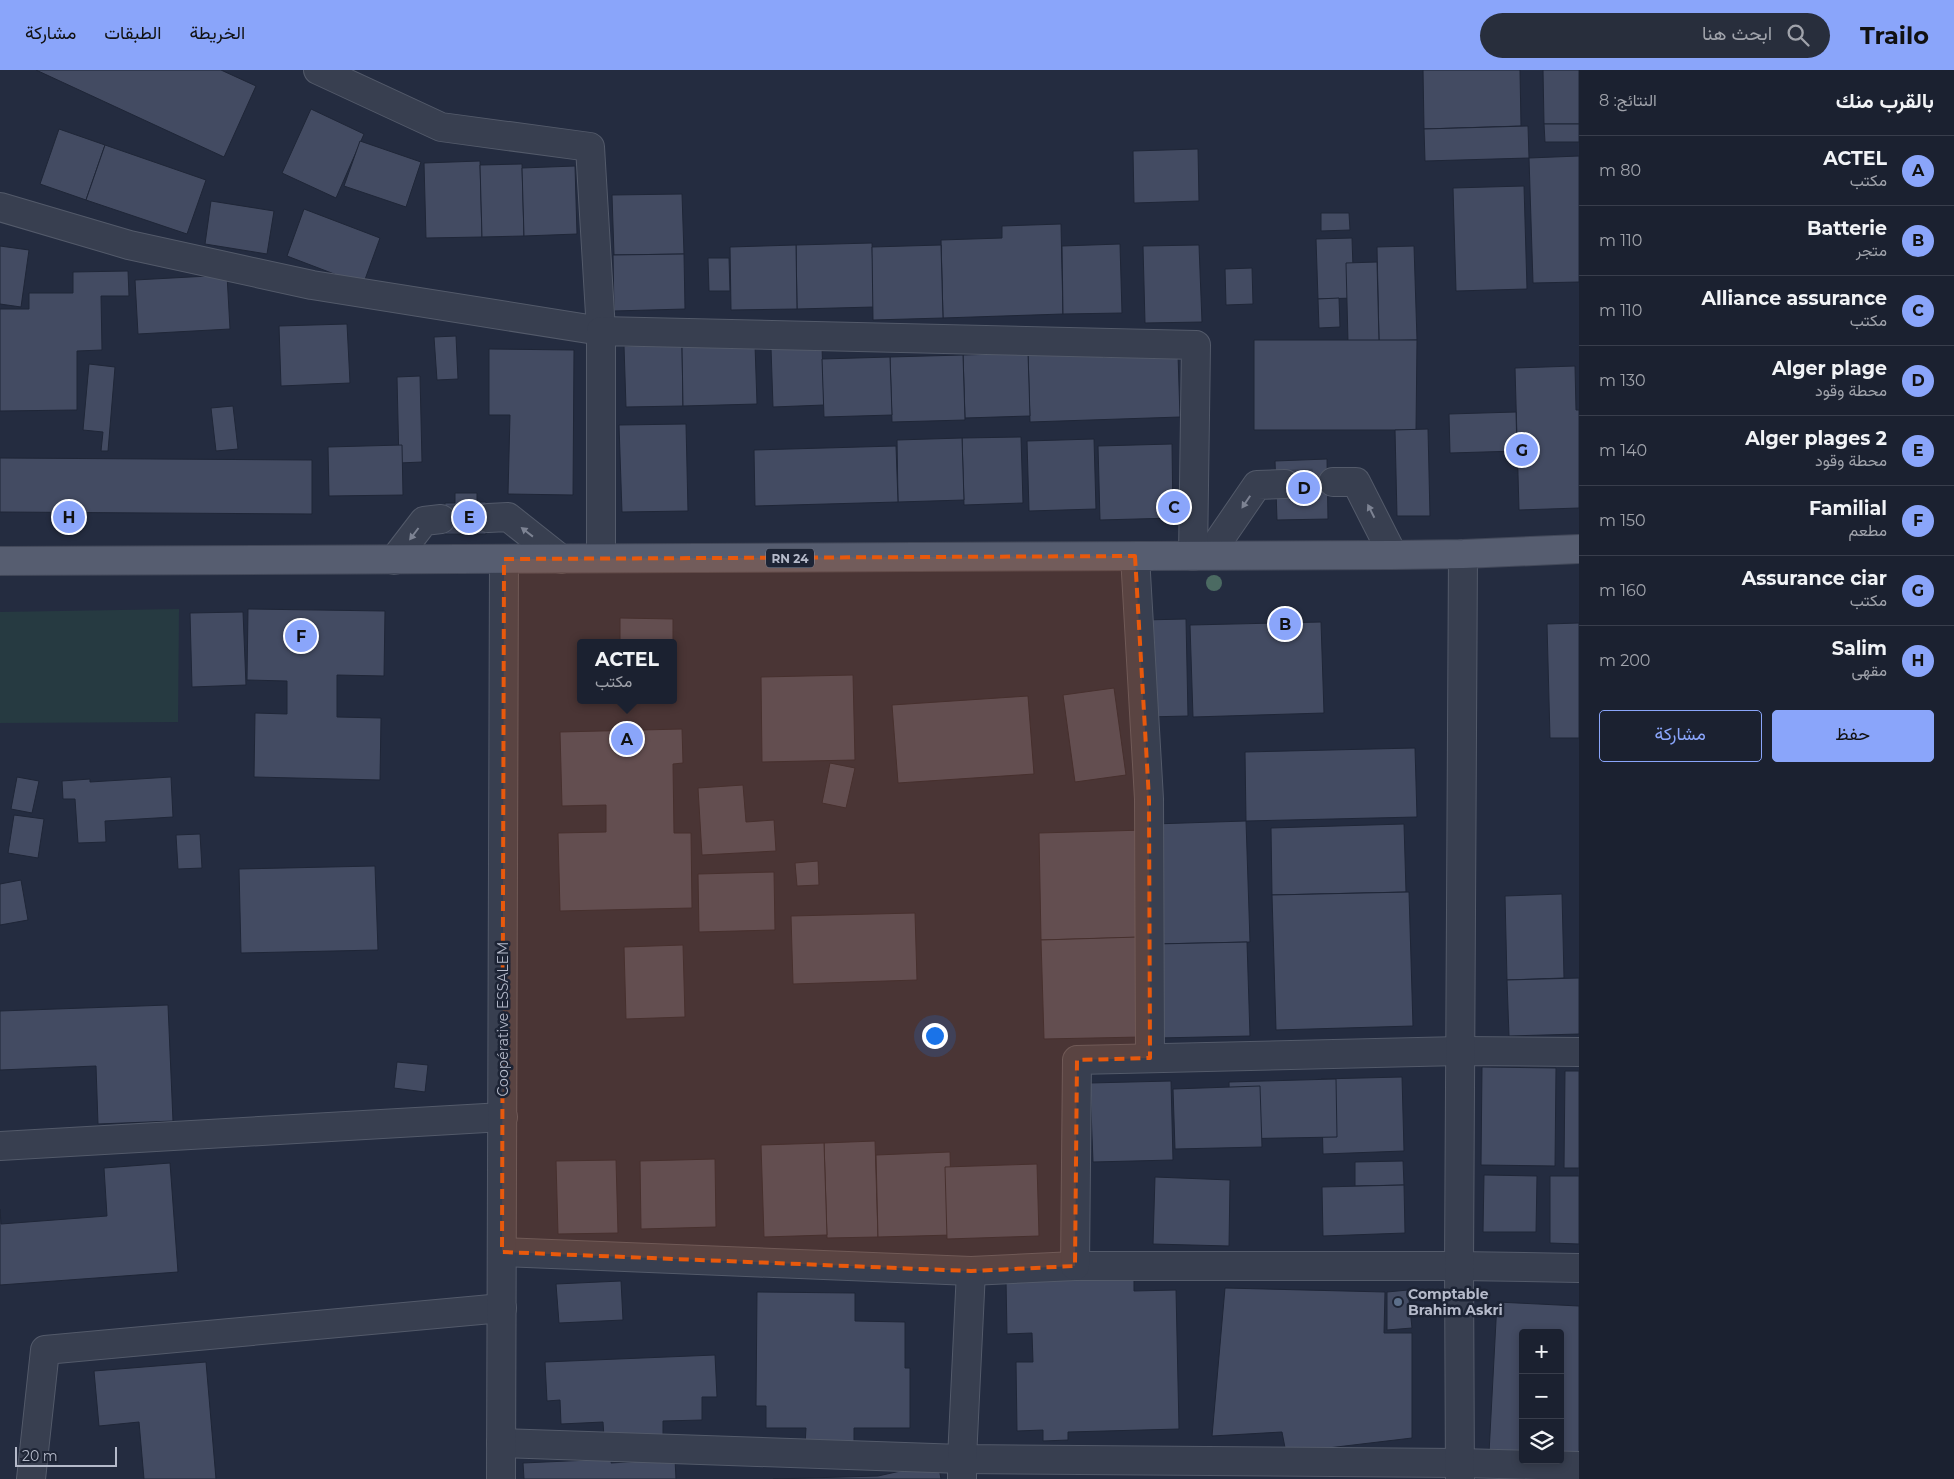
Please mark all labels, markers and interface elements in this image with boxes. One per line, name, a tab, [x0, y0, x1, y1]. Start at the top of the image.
search box	[1480, 13, 1830, 58]
icon: search	[1784, 21, 1812, 49]
text: Trailo	[1860, 21, 1929, 50]
text: مشاركة	[25, 22, 76, 44]
text: الطبقات	[104, 22, 161, 44]
text: الخريطة	[189, 22, 245, 44]
text: ابحث هنا	[1702, 22, 1772, 45]
text: بالقرب منك	[1836, 88, 1934, 113]
text: النتائج: 8	[1599, 91, 1657, 110]
text: ACTEL	[1823, 147, 1887, 170]
text: 80 m	[1599, 161, 1641, 180]
text: A	[1912, 161, 1924, 180]
text: مكتب	[1850, 171, 1887, 190]
text: Batterie	[1807, 217, 1887, 240]
text: 110 m	[1599, 231, 1642, 250]
text: B	[1912, 231, 1924, 250]
text: متجر	[1856, 241, 1887, 260]
text: Alliance assurance	[1701, 287, 1887, 310]
text: 110 m	[1599, 301, 1642, 320]
text: C	[1912, 301, 1924, 320]
text: مكتب	[1850, 311, 1887, 330]
text: Alger plage	[1772, 357, 1887, 380]
text: 130 m	[1599, 371, 1646, 390]
text: D	[1911, 371, 1925, 390]
text: محطة وقود	[1815, 381, 1887, 400]
text: Alger plages 2	[1745, 427, 1887, 450]
pin: G	[1506, 431, 1538, 469]
text: 140 m	[1599, 441, 1647, 460]
text: E	[1913, 441, 1923, 460]
text: محطة وقود	[1815, 451, 1887, 470]
pin: D	[1288, 469, 1320, 507]
pin: C	[1158, 488, 1190, 526]
one-way arrow	[1241, 495, 1250, 509]
text: Familial	[1809, 497, 1887, 520]
pin: H	[53, 498, 85, 536]
pin: E	[453, 498, 485, 536]
one-way arrow	[1367, 504, 1375, 519]
text: 150 m	[1599, 511, 1646, 530]
text: F	[1913, 511, 1923, 530]
text: مطعم	[1848, 521, 1887, 540]
one-way arrow	[521, 526, 534, 537]
one-way arrow	[409, 527, 419, 541]
road number: RN 24	[766, 548, 814, 568]
text: Assurance ciar	[1742, 567, 1887, 590]
text: 160 m	[1599, 581, 1646, 600]
text: G	[1912, 581, 1924, 600]
text: مكتب	[1850, 591, 1887, 610]
pin: B	[1269, 605, 1301, 643]
pin: F	[285, 617, 317, 655]
text: Salim	[1832, 637, 1887, 660]
popup	[577, 639, 677, 704]
text: ACTEL	[595, 648, 659, 671]
text: 200 m	[1599, 651, 1650, 670]
text: H	[1912, 651, 1924, 670]
text: مقهى	[1852, 661, 1887, 680]
text: مكتب	[595, 672, 632, 691]
button: مشاركة	[1599, 710, 1762, 762]
button: حفظ	[1772, 710, 1934, 762]
pin: A	[611, 720, 643, 758]
street label: Coopérative ESSALEM	[494, 942, 512, 1096]
your location	[922, 1023, 948, 1049]
place label: Comptable Brahim Askri	[1408, 1285, 1503, 1319]
marker: Comptable Brahim Askri	[1392, 1296, 1404, 1308]
map controls	[1519, 1329, 1564, 1464]
button: +	[1519, 1329, 1564, 1374]
button: −	[1519, 1374, 1564, 1419]
button: layers	[1519, 1419, 1564, 1464]
scale bar	[15, 1444, 118, 1467]
text: 20 m	[22, 1447, 58, 1465]

